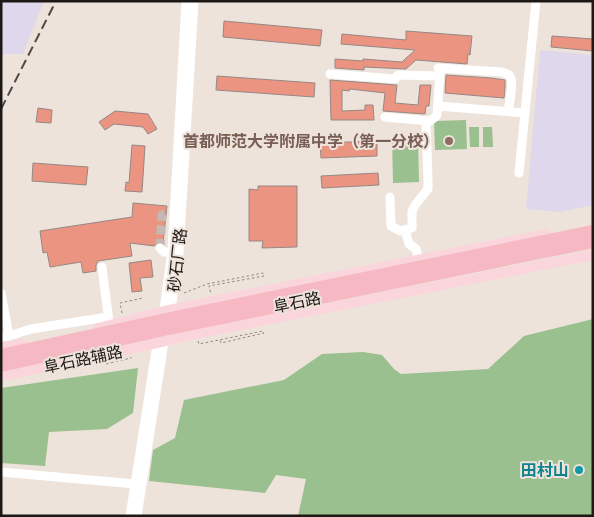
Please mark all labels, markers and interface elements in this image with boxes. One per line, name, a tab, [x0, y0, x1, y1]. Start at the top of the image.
place label: 首都师范大学附属中学（第一分校）	[183, 132, 439, 150]
marker: 首都师范大学附属中学（第一分校）	[443, 135, 455, 147]
street label: 砂石厂路	[166, 227, 189, 293]
street label: 阜石路	[272, 289, 322, 316]
street label: 阜石路辅路	[42, 343, 124, 376]
place label: 田村山	[521, 461, 569, 479]
marker: 田村山	[573, 464, 585, 476]

